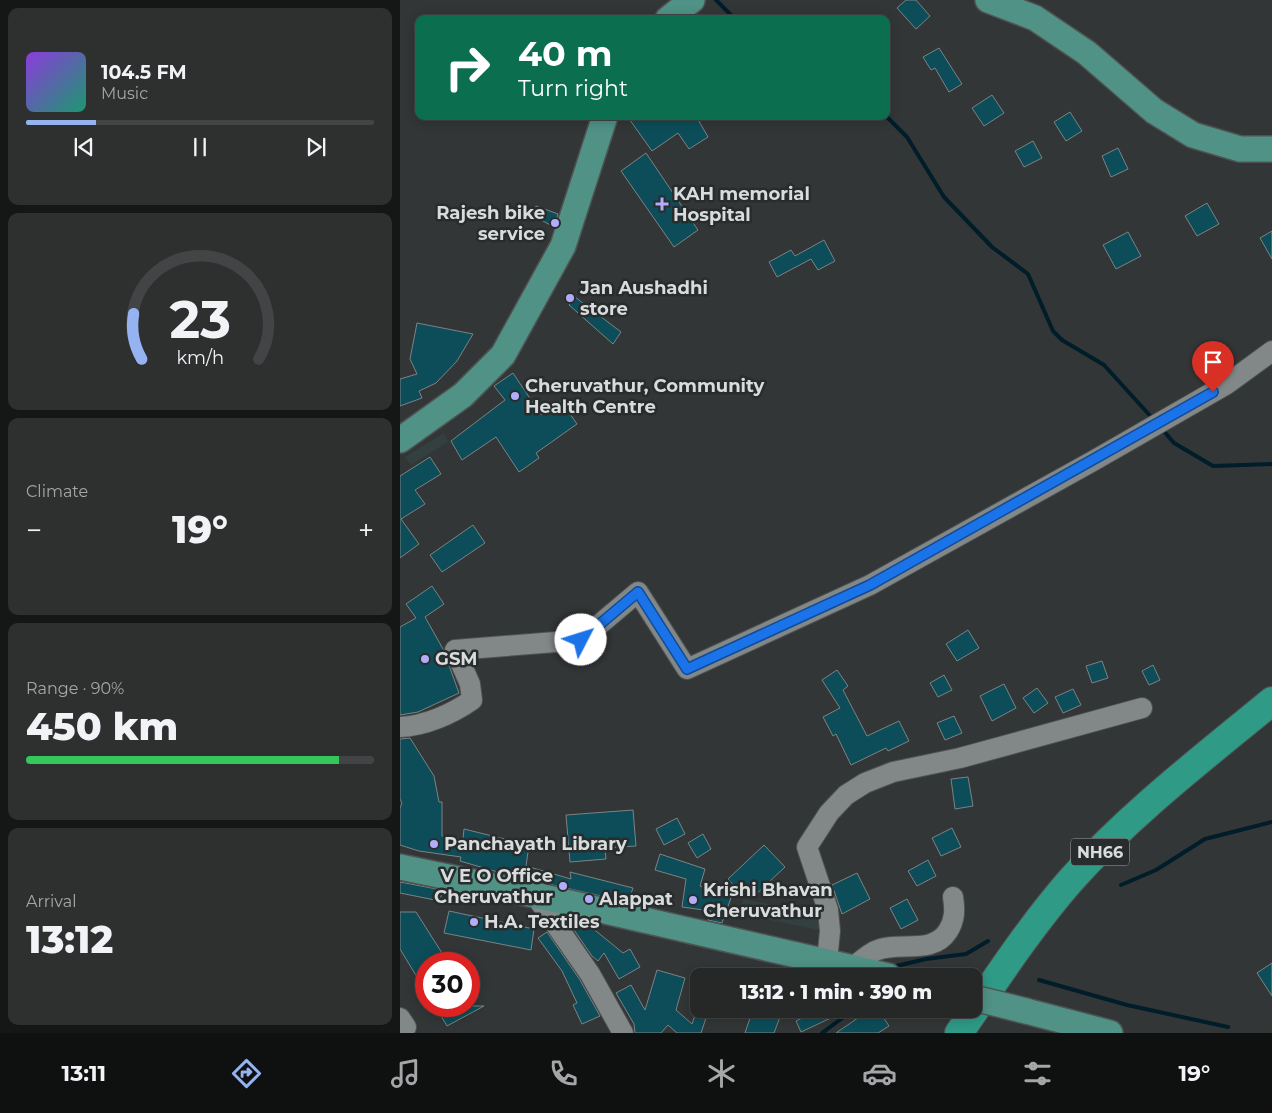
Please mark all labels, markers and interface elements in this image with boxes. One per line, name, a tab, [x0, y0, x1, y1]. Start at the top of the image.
text: 40 m	[518, 32, 613, 75]
icon: right	[435, 35, 500, 100]
text: 104.5 FM	[101, 61, 187, 84]
text: Turn right	[518, 75, 628, 102]
text: Music	[101, 84, 148, 103]
icon: previous	[70, 133, 98, 161]
icon: pause	[186, 133, 214, 161]
icon: next	[302, 133, 330, 161]
place label: KAH memorial Hospital	[673, 183, 810, 226]
marker: KAH memorial Hospital	[655, 197, 669, 211]
place label: Rajesh bike service	[436, 202, 545, 245]
marker: Rajesh bike service	[549, 217, 561, 229]
place label: Jan Aushadhi store	[579, 277, 708, 320]
text: 23	[169, 288, 231, 351]
marker: Jan Aushadhi store	[564, 292, 576, 304]
pin	[1192, 341, 1234, 392]
text: km/h	[176, 347, 224, 368]
icon: arrive	[1199, 348, 1227, 376]
place label: Cheruvathur, Community Health Centre	[525, 375, 764, 418]
marker: Cheruvathur, Community Health Centre	[509, 390, 521, 402]
text: Climate	[26, 482, 88, 501]
text: 19°	[172, 506, 228, 553]
text: −	[26, 513, 42, 547]
text: +	[358, 513, 374, 547]
position arrow	[554, 613, 606, 665]
place label: GSM	[435, 648, 478, 670]
marker: GSM	[419, 653, 431, 665]
text: Range · 90%	[26, 679, 124, 698]
text: 450 km	[26, 703, 178, 750]
place label: Panchayath Library	[444, 833, 627, 855]
marker: Panchayath Library	[428, 838, 440, 850]
road number: NH66	[1071, 839, 1129, 866]
place label: V E O Office Cheruvathur	[434, 865, 553, 908]
place label: Krishi Bhavan Cheruvathur	[703, 879, 833, 922]
marker: V E O Office Cheruvathur	[557, 880, 569, 892]
place label: Alappat	[598, 888, 673, 910]
text: Arrival	[26, 892, 76, 911]
marker: Alappat	[583, 893, 595, 905]
marker: Krishi Bhavan Cheruvathur	[687, 894, 699, 906]
place label: H.A. Textiles	[484, 911, 600, 933]
text: 13:12	[26, 916, 113, 963]
marker: H.A. Textiles	[468, 916, 480, 928]
speed limit sign: 30	[415, 952, 480, 1017]
text: 13:12 · 1 min · 390 m	[740, 981, 932, 1004]
icon: directions	[229, 1056, 264, 1091]
icon: music	[388, 1056, 423, 1091]
icon: phone	[546, 1056, 581, 1091]
icon: climate	[704, 1056, 739, 1091]
icon: car	[862, 1056, 897, 1091]
icon: filters	[1020, 1056, 1055, 1091]
text: 13:11	[62, 1060, 106, 1087]
text: 19°	[1178, 1060, 1210, 1087]

